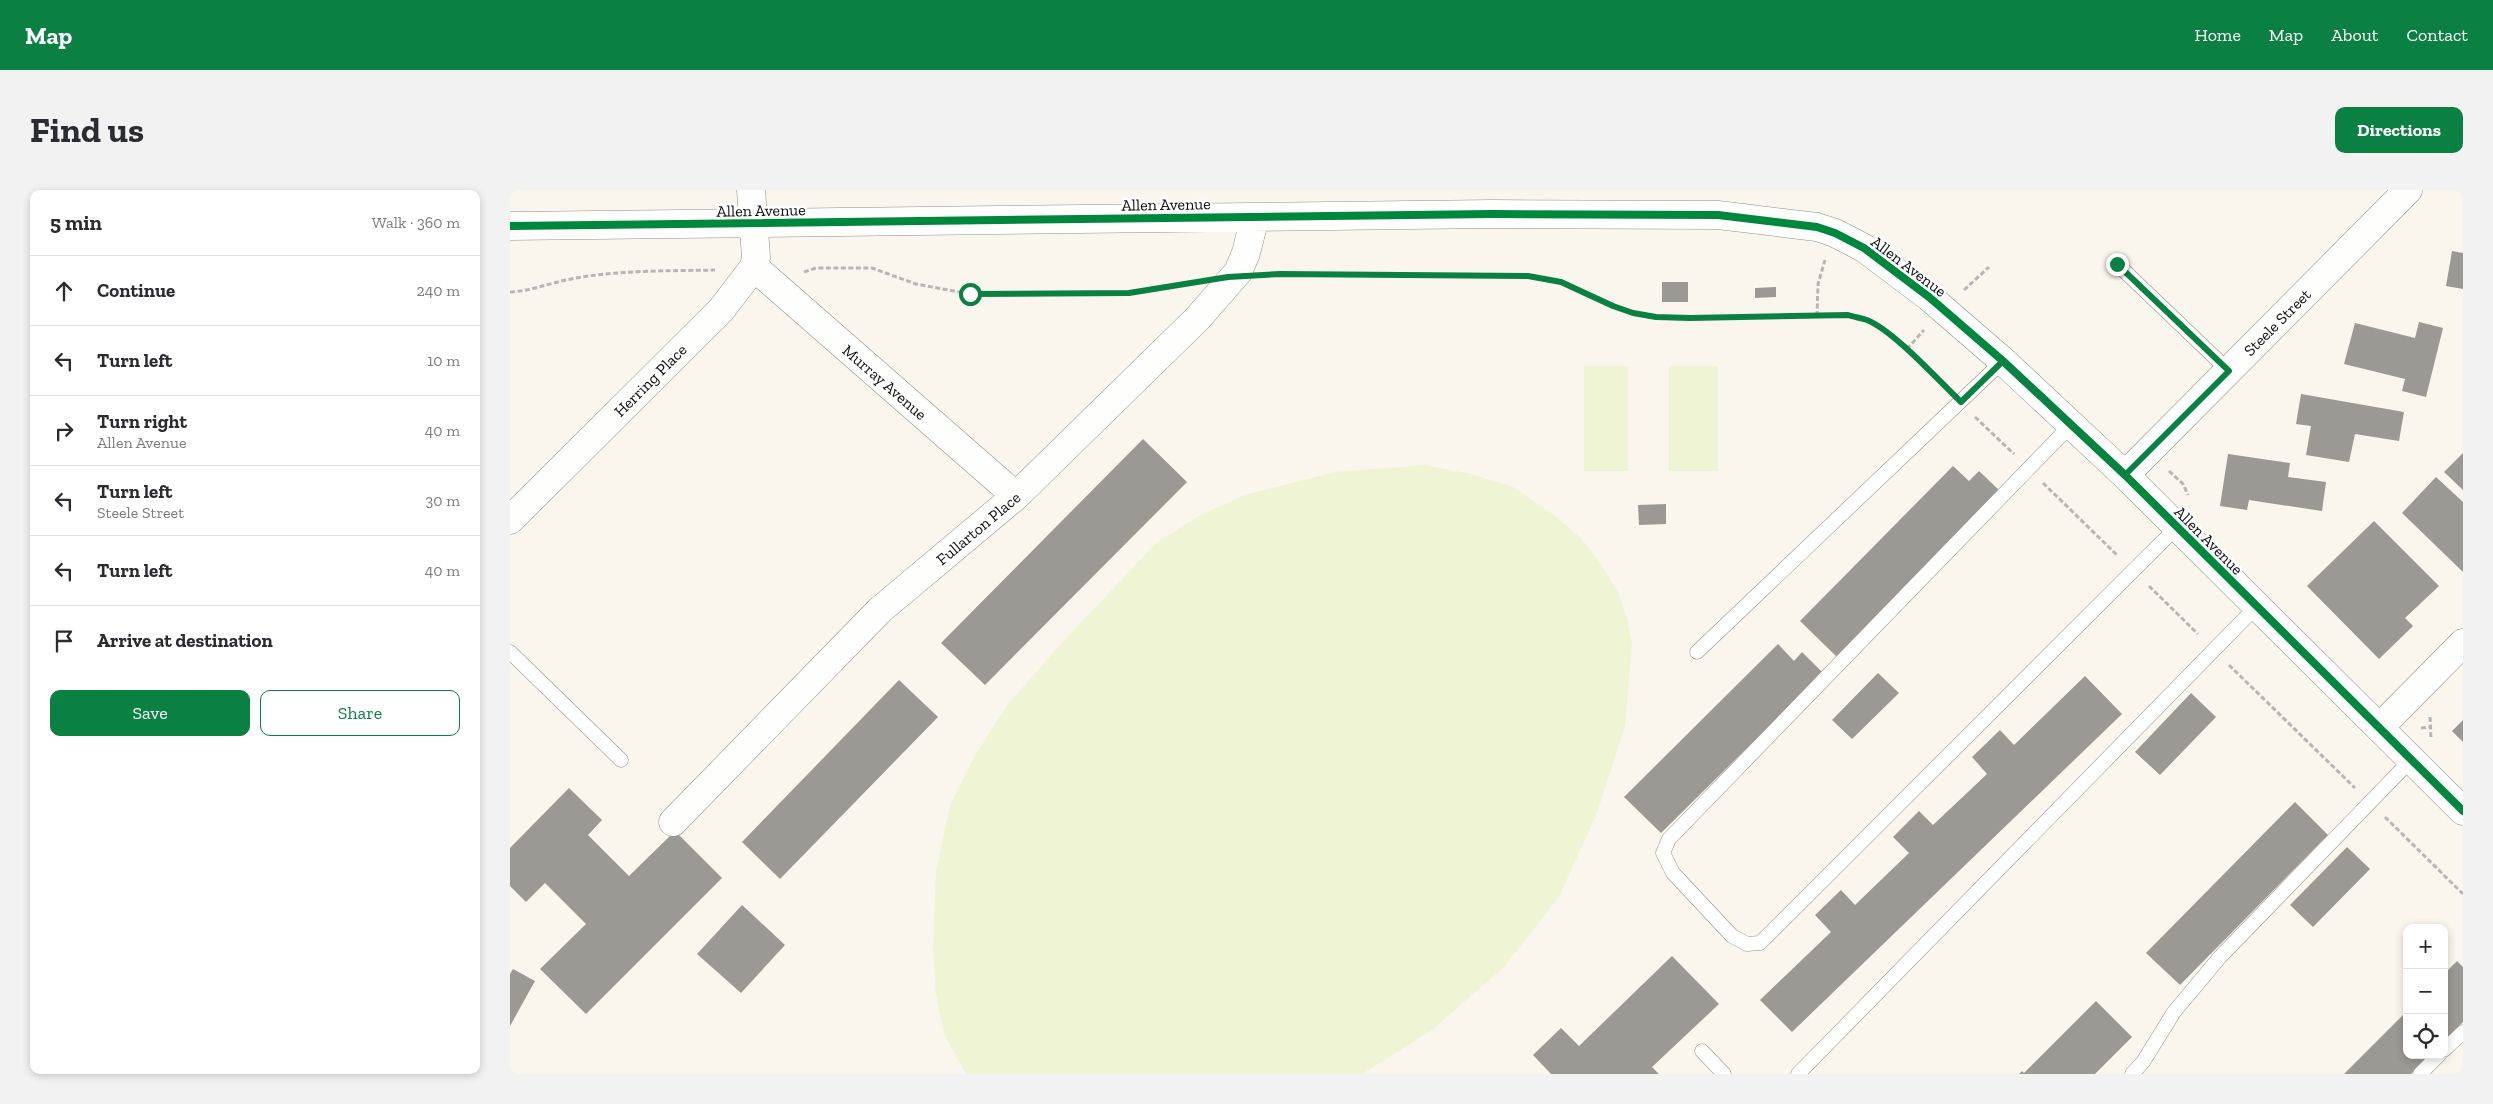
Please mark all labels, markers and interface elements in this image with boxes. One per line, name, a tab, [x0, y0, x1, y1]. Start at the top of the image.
text: Map	[25, 21, 72, 50]
text: Home	[2194, 24, 2241, 46]
text: Map	[2269, 24, 2303, 46]
text: About	[2331, 24, 2378, 46]
text: Contact	[2406, 24, 2468, 46]
button: Directions	[2335, 107, 2463, 153]
text: Find us	[30, 109, 144, 151]
street label: Allen Avenue	[1121, 194, 1211, 215]
street label: Allen Avenue	[716, 200, 806, 221]
text: 5 min	[50, 210, 102, 235]
text: Walk · 360 m	[372, 213, 460, 232]
street label: Allen Avenue	[1867, 232, 1950, 301]
route end	[2106, 253, 2129, 276]
icon: ahead	[50, 277, 78, 305]
text: Continue	[97, 279, 175, 302]
text: 240 m	[416, 281, 460, 300]
route start	[959, 283, 982, 306]
street label: Steele Street	[2240, 285, 2315, 360]
street label: Herring Place	[610, 340, 691, 421]
street label: Murray Avenue	[839, 341, 931, 424]
icon: left	[50, 347, 78, 375]
text: Turn left	[97, 349, 172, 372]
text: 10 m	[427, 351, 460, 370]
text: Turn right	[97, 410, 187, 433]
icon: right	[50, 417, 78, 445]
text: 40 m	[425, 421, 460, 440]
text: Allen Avenue	[97, 433, 186, 452]
text: Turn left	[97, 480, 172, 503]
icon: left	[50, 487, 78, 515]
street label: Fullarton Place	[932, 488, 1024, 569]
text: 30 m	[426, 491, 460, 510]
street label: Allen Avenue	[2170, 502, 2247, 579]
text: Steele Street	[97, 503, 184, 522]
icon: left	[50, 557, 78, 585]
text: Turn left	[97, 559, 172, 582]
text: 40 m	[425, 561, 460, 580]
icon: arrive	[50, 627, 78, 655]
text: Arrive at destination	[97, 629, 273, 652]
button: Save	[50, 690, 250, 736]
button: Share	[260, 690, 460, 736]
map controls	[2403, 924, 2448, 1059]
button: +	[2403, 924, 2448, 969]
button: −	[2403, 969, 2448, 1014]
button: locate	[2403, 1014, 2448, 1059]

